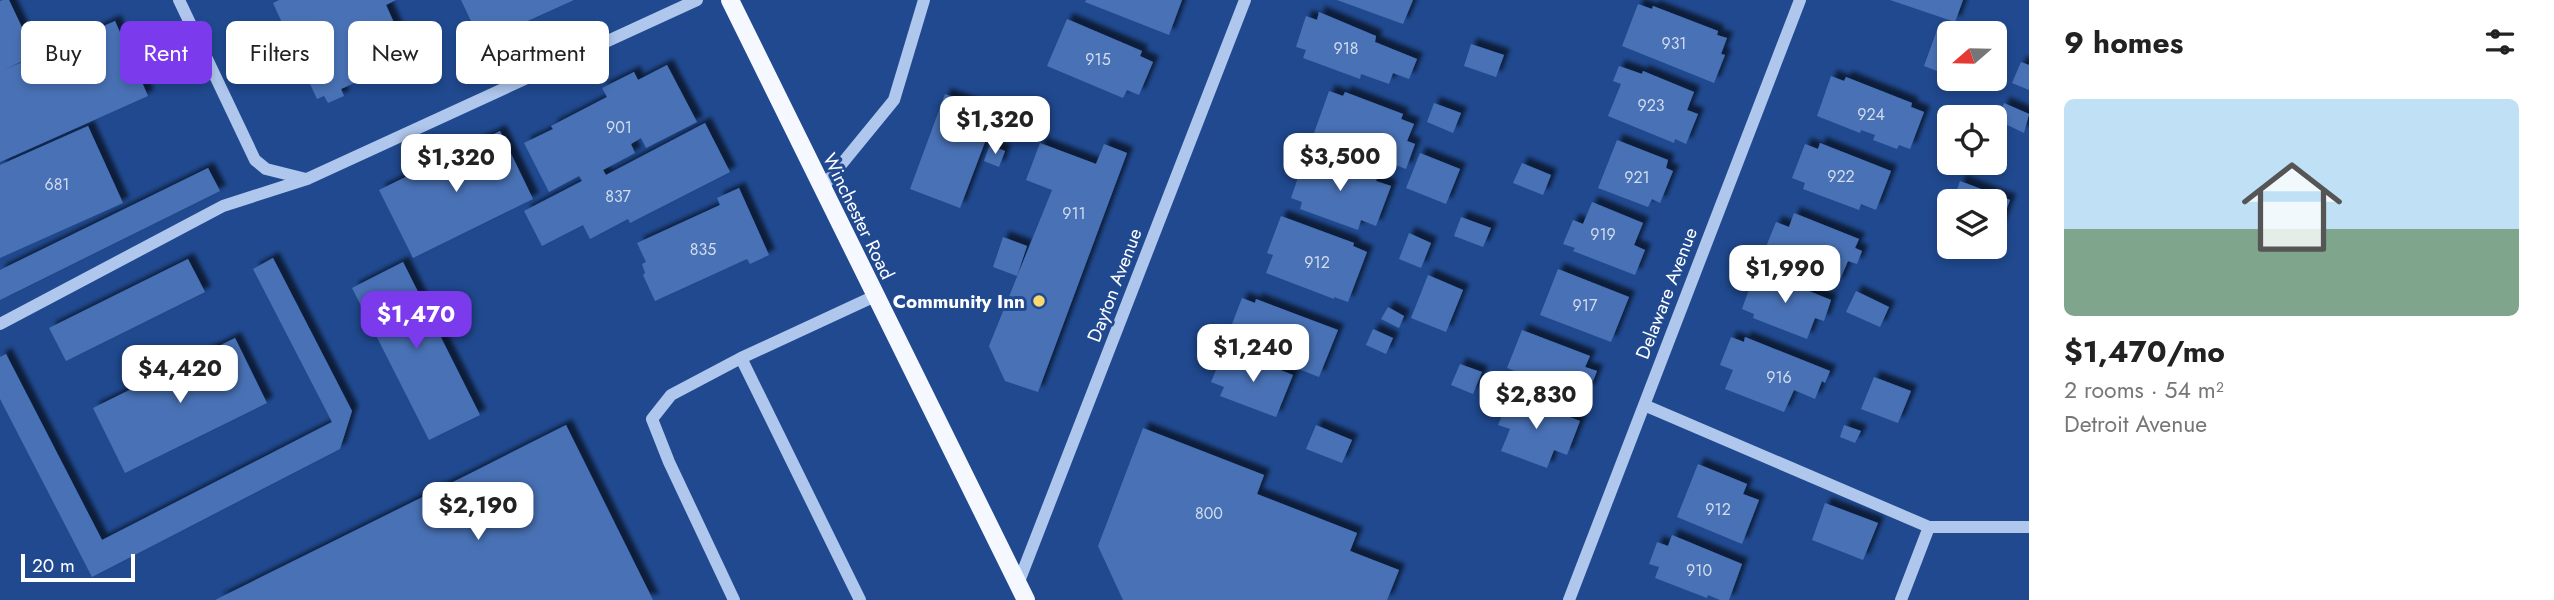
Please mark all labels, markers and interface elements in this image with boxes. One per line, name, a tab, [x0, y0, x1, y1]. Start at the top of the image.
chip: Buy	[21, 21, 106, 84]
chip: Rent	[120, 21, 212, 84]
chip: Filters	[226, 21, 334, 84]
chip: New	[348, 21, 442, 84]
chip: Apartment	[456, 21, 609, 84]
north arrow	[1937, 21, 2007, 91]
map controls	[1937, 21, 2007, 259]
text: 9 homes	[2064, 21, 2183, 64]
icon: filters	[2481, 23, 2519, 61]
house number: 931	[1661, 32, 1687, 55]
house number: 918	[1333, 37, 1359, 60]
house number: 915	[1085, 48, 1111, 71]
house number: 923	[1637, 94, 1665, 117]
pin: $1,320	[938, 96, 1052, 156]
text: $1,320	[956, 102, 1034, 136]
house number: 924	[1857, 103, 1885, 126]
button: locate	[1937, 105, 2007, 175]
house number: 901	[606, 116, 632, 139]
pin: $1,320	[399, 134, 513, 194]
pin: $3,500	[1283, 134, 1397, 193]
text: $3,500	[1300, 139, 1380, 173]
text: $1,320	[417, 140, 495, 174]
icon: home	[2229, 144, 2355, 270]
street label: Winchester Road	[816, 148, 901, 284]
house number: 922	[1827, 165, 1855, 188]
house number: 921	[1624, 166, 1650, 189]
house number: 681	[44, 173, 70, 196]
house number: 837	[605, 185, 631, 208]
button: layers	[1937, 189, 2007, 259]
house number: 911	[1062, 202, 1086, 225]
house number: 919	[1590, 223, 1616, 246]
street label: Delaware Avenue	[1629, 223, 1704, 363]
street label: Dayton Avenue	[1080, 224, 1149, 346]
house number: 835	[690, 238, 716, 261]
pin: $1,990	[1728, 246, 1842, 305]
house number: 912	[1304, 251, 1330, 274]
text: $1,990	[1745, 251, 1825, 285]
place label: Community Inn	[893, 288, 1025, 315]
pin: $1,470	[359, 292, 473, 351]
marker: Community Inn	[1031, 293, 1047, 309]
house number: 917	[1573, 294, 1598, 317]
text: $1,470	[377, 297, 455, 331]
pin: $1,240	[1196, 324, 1310, 384]
text: $1,240	[1213, 330, 1293, 364]
text: $1,470/mo	[2064, 330, 2225, 373]
pin: $4,420	[123, 346, 237, 405]
text: $4,420	[138, 351, 222, 385]
house number: 916	[1766, 366, 1792, 389]
pin: $2,830	[1479, 372, 1593, 431]
text: 2 rooms · 54 m²	[2064, 373, 2224, 407]
text: $2,830	[1496, 377, 1576, 411]
text: Detroit Avenue	[2064, 407, 2207, 441]
pin: $2,190	[421, 482, 535, 542]
text: $2,190	[438, 488, 518, 522]
house number: 912	[1705, 498, 1731, 521]
house number: 800	[1195, 502, 1223, 525]
scale bar	[21, 551, 135, 583]
text: 20 m	[32, 552, 75, 579]
house number: 910	[1686, 559, 1712, 582]

